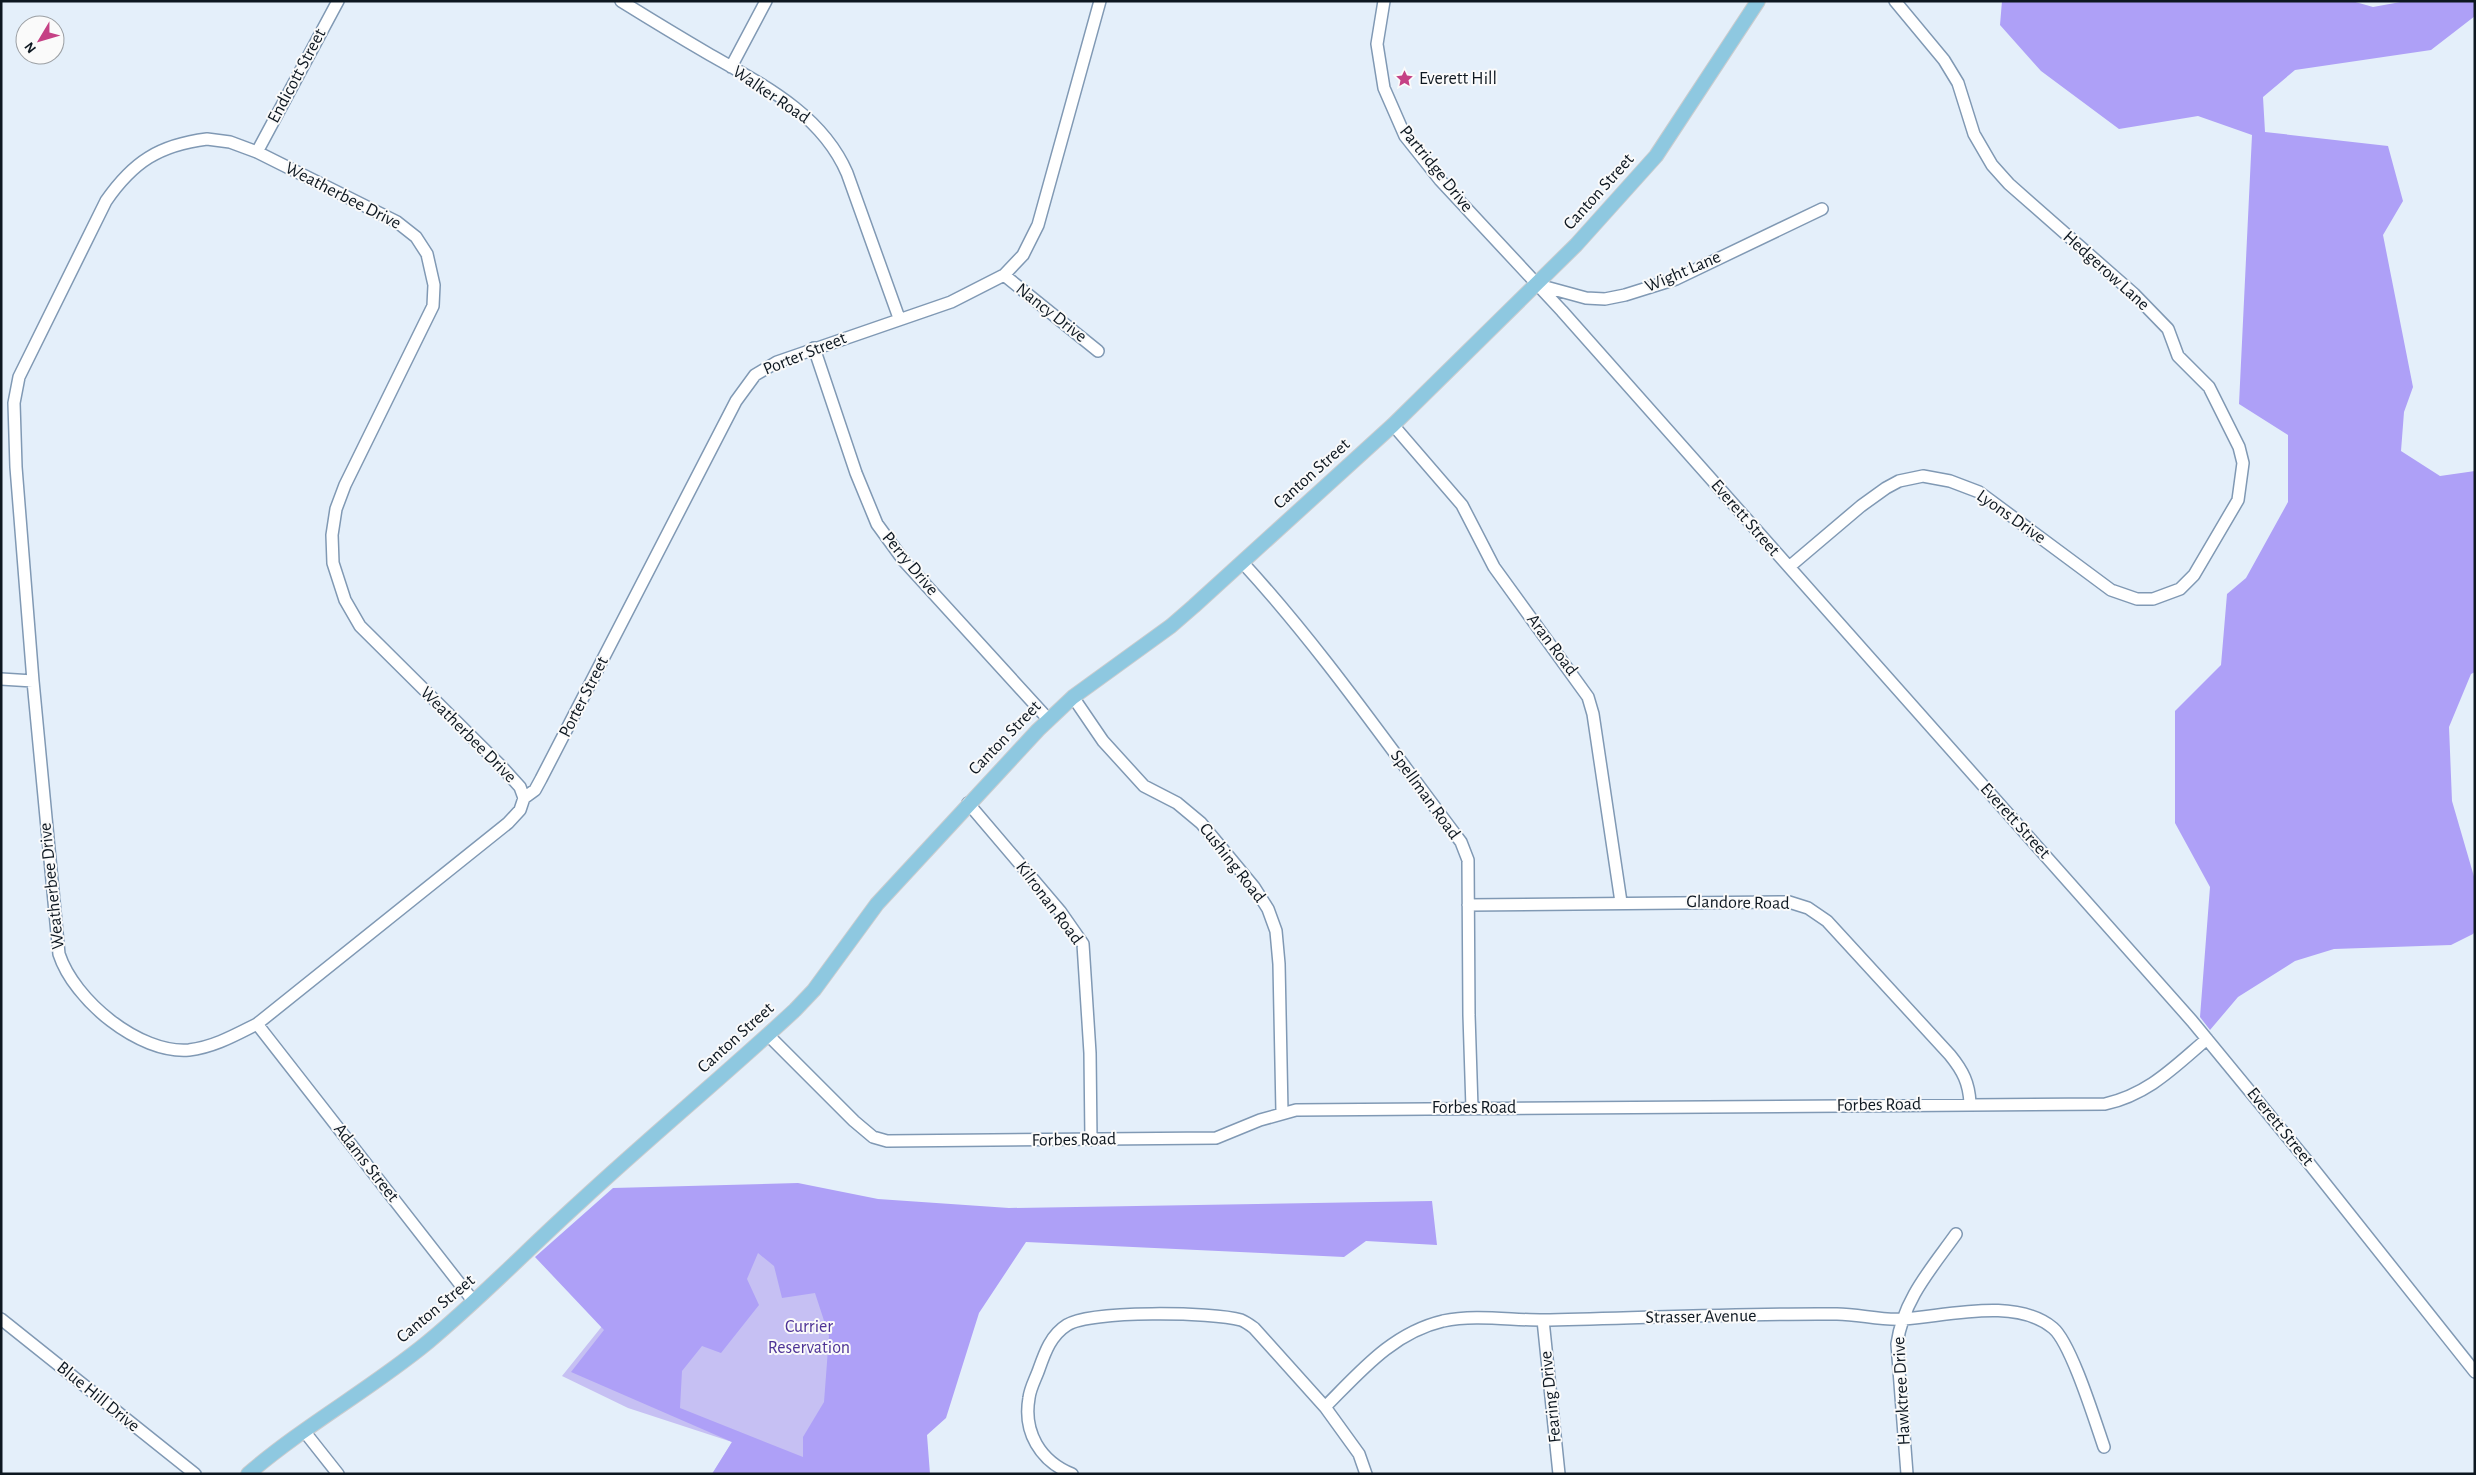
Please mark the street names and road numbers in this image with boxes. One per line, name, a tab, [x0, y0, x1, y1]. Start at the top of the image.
street label: Endicott Street	[265, 26, 329, 126]
street label: Walker Road	[729, 63, 813, 127]
street label: Partridge Drive	[1396, 122, 1476, 216]
street label: Canton Street	[1560, 150, 1638, 234]
street label: Weatherbee Drive	[282, 159, 404, 233]
street label: Hedgerow Lane	[2059, 228, 2153, 314]
street label: Wight Lane	[1642, 248, 1724, 296]
street label: Nancy Drive	[1012, 280, 1090, 346]
street label: Porter Street	[761, 329, 849, 379]
street label: Canton Street	[1270, 435, 1354, 513]
street label: Everett Street	[1707, 476, 1783, 560]
street label: Lyons Drive	[1973, 487, 2049, 547]
street label: Perry Drive	[878, 529, 942, 599]
street label: Aran Road	[1523, 611, 1581, 679]
street label: Porter Street	[556, 653, 612, 740]
street label: Weatherbee Drive	[417, 684, 519, 786]
street label: Canton Street	[965, 697, 1045, 779]
street label: Spellman Road	[1387, 747, 1463, 843]
street label: Everett Street	[1977, 780, 2054, 862]
street label: Cushing Road	[1196, 820, 1268, 906]
street label: Weatherbee Drive	[36, 822, 68, 950]
street label: Kilronan Road	[1012, 858, 1086, 948]
street label: Glandore Road	[1686, 893, 1790, 913]
street label: Canton Street	[694, 999, 778, 1077]
street label: Everett Street	[2243, 1085, 2317, 1170]
street label: Forbes Road	[1837, 1095, 1921, 1115]
street label: Forbes Road	[1432, 1099, 1516, 1117]
street label: Adams Street	[330, 1120, 402, 1206]
street label: Forbes Road	[1032, 1130, 1116, 1150]
street label: Canton Street	[394, 1271, 479, 1347]
street label: Strasser Avenue	[1645, 1307, 1757, 1327]
street label: Hawktree Drive	[1890, 1336, 1914, 1446]
street label: Fearing Drive	[1537, 1350, 1565, 1444]
street label: Blue Hill Drive	[53, 1358, 143, 1436]

